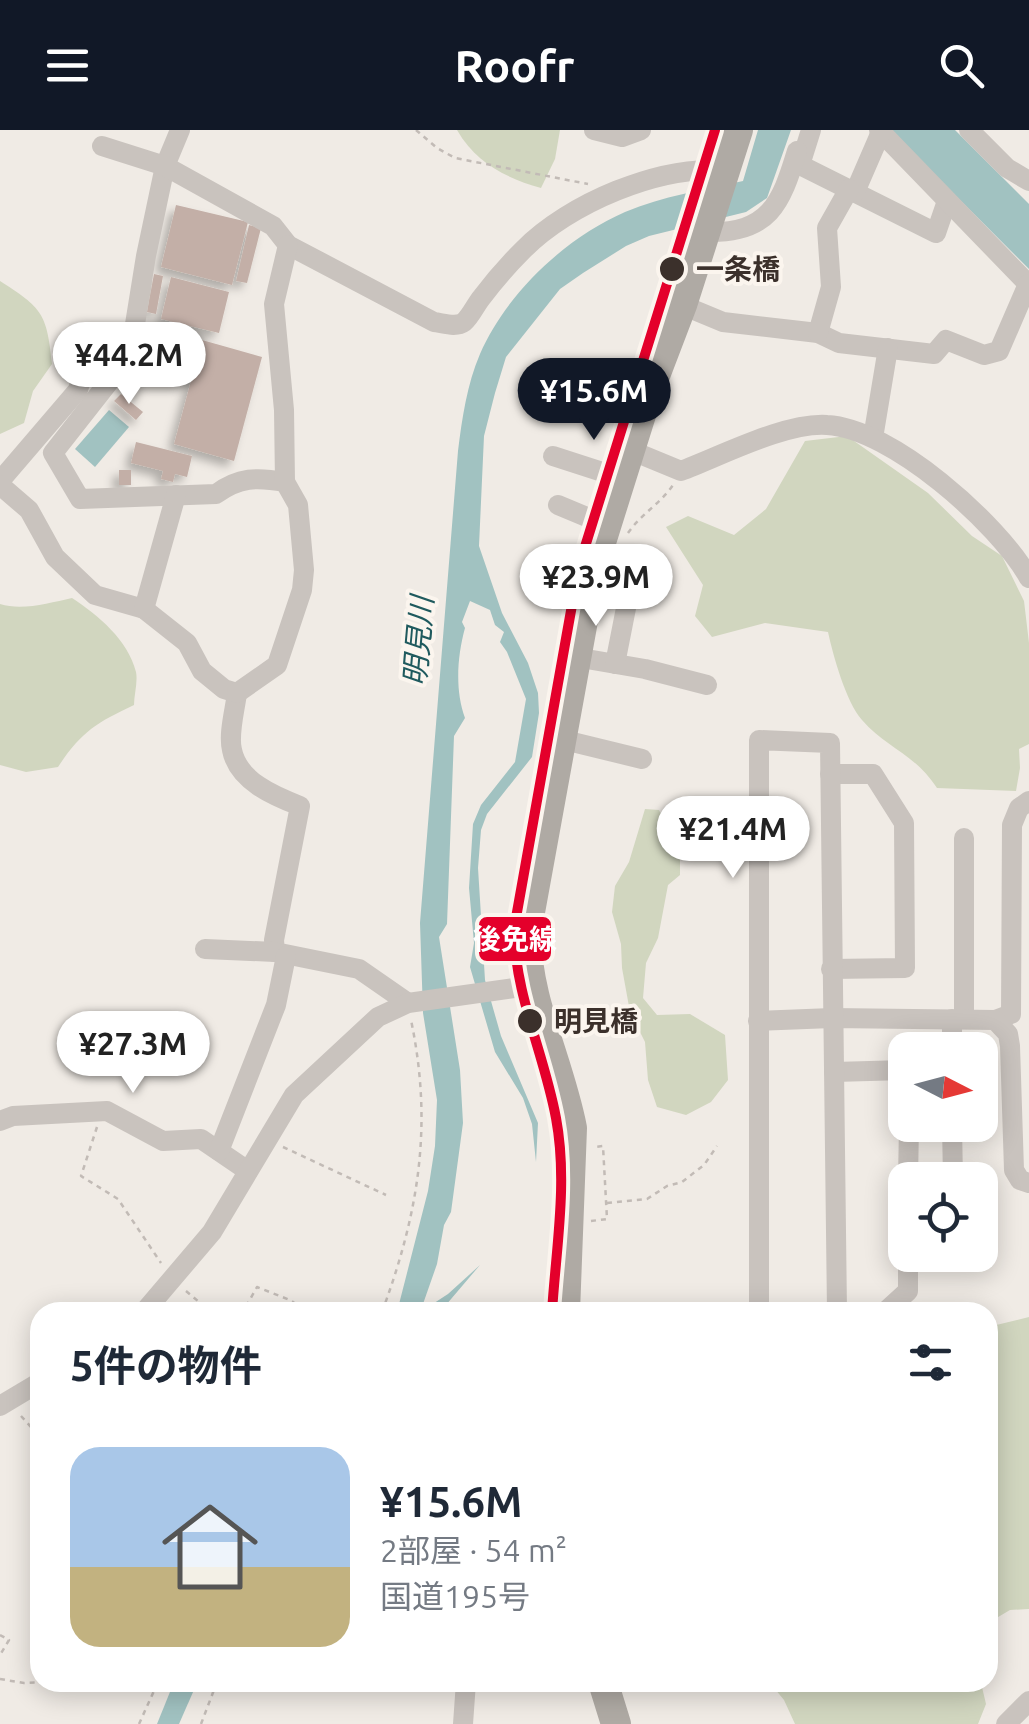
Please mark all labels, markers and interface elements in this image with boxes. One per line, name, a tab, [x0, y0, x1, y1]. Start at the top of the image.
icon: menu	[40, 38, 95, 93]
icon: search	[934, 38, 989, 93]
text: Roofr	[455, 40, 574, 91]
place label: 一条橋	[696, 253, 780, 284]
marker: 一条橋	[657, 254, 687, 284]
pin: ¥44.2M	[48, 322, 210, 407]
text: ¥44.2M	[75, 336, 183, 372]
pin: ¥15.6M	[513, 358, 675, 443]
text: ¥15.6M	[540, 372, 648, 408]
pin: ¥23.9M	[515, 544, 677, 629]
text: ¥23.9M	[542, 558, 650, 594]
water label: 明見川	[397, 592, 439, 687]
pin: ¥21.4M	[652, 796, 814, 881]
text: ¥21.4M	[679, 810, 787, 846]
line badge: 後免線	[477, 915, 553, 963]
text: 後免線	[473, 923, 557, 954]
place label: 明見橋	[554, 1005, 638, 1036]
marker: 明見橋	[515, 1006, 545, 1036]
pin: ¥27.3M	[52, 1011, 214, 1096]
text: ¥27.3M	[79, 1025, 187, 1061]
north arrow	[888, 1032, 998, 1142]
map controls	[888, 1032, 998, 1272]
button: locate	[888, 1162, 998, 1272]
icon: filters	[903, 1335, 958, 1390]
text: 5件の物件	[70, 1342, 262, 1389]
text: ¥15.6M	[380, 1478, 522, 1525]
icon: home	[150, 1487, 270, 1607]
text: 2部屋 · 54 m²	[380, 1532, 567, 1568]
text: 国道195号	[380, 1578, 530, 1614]

